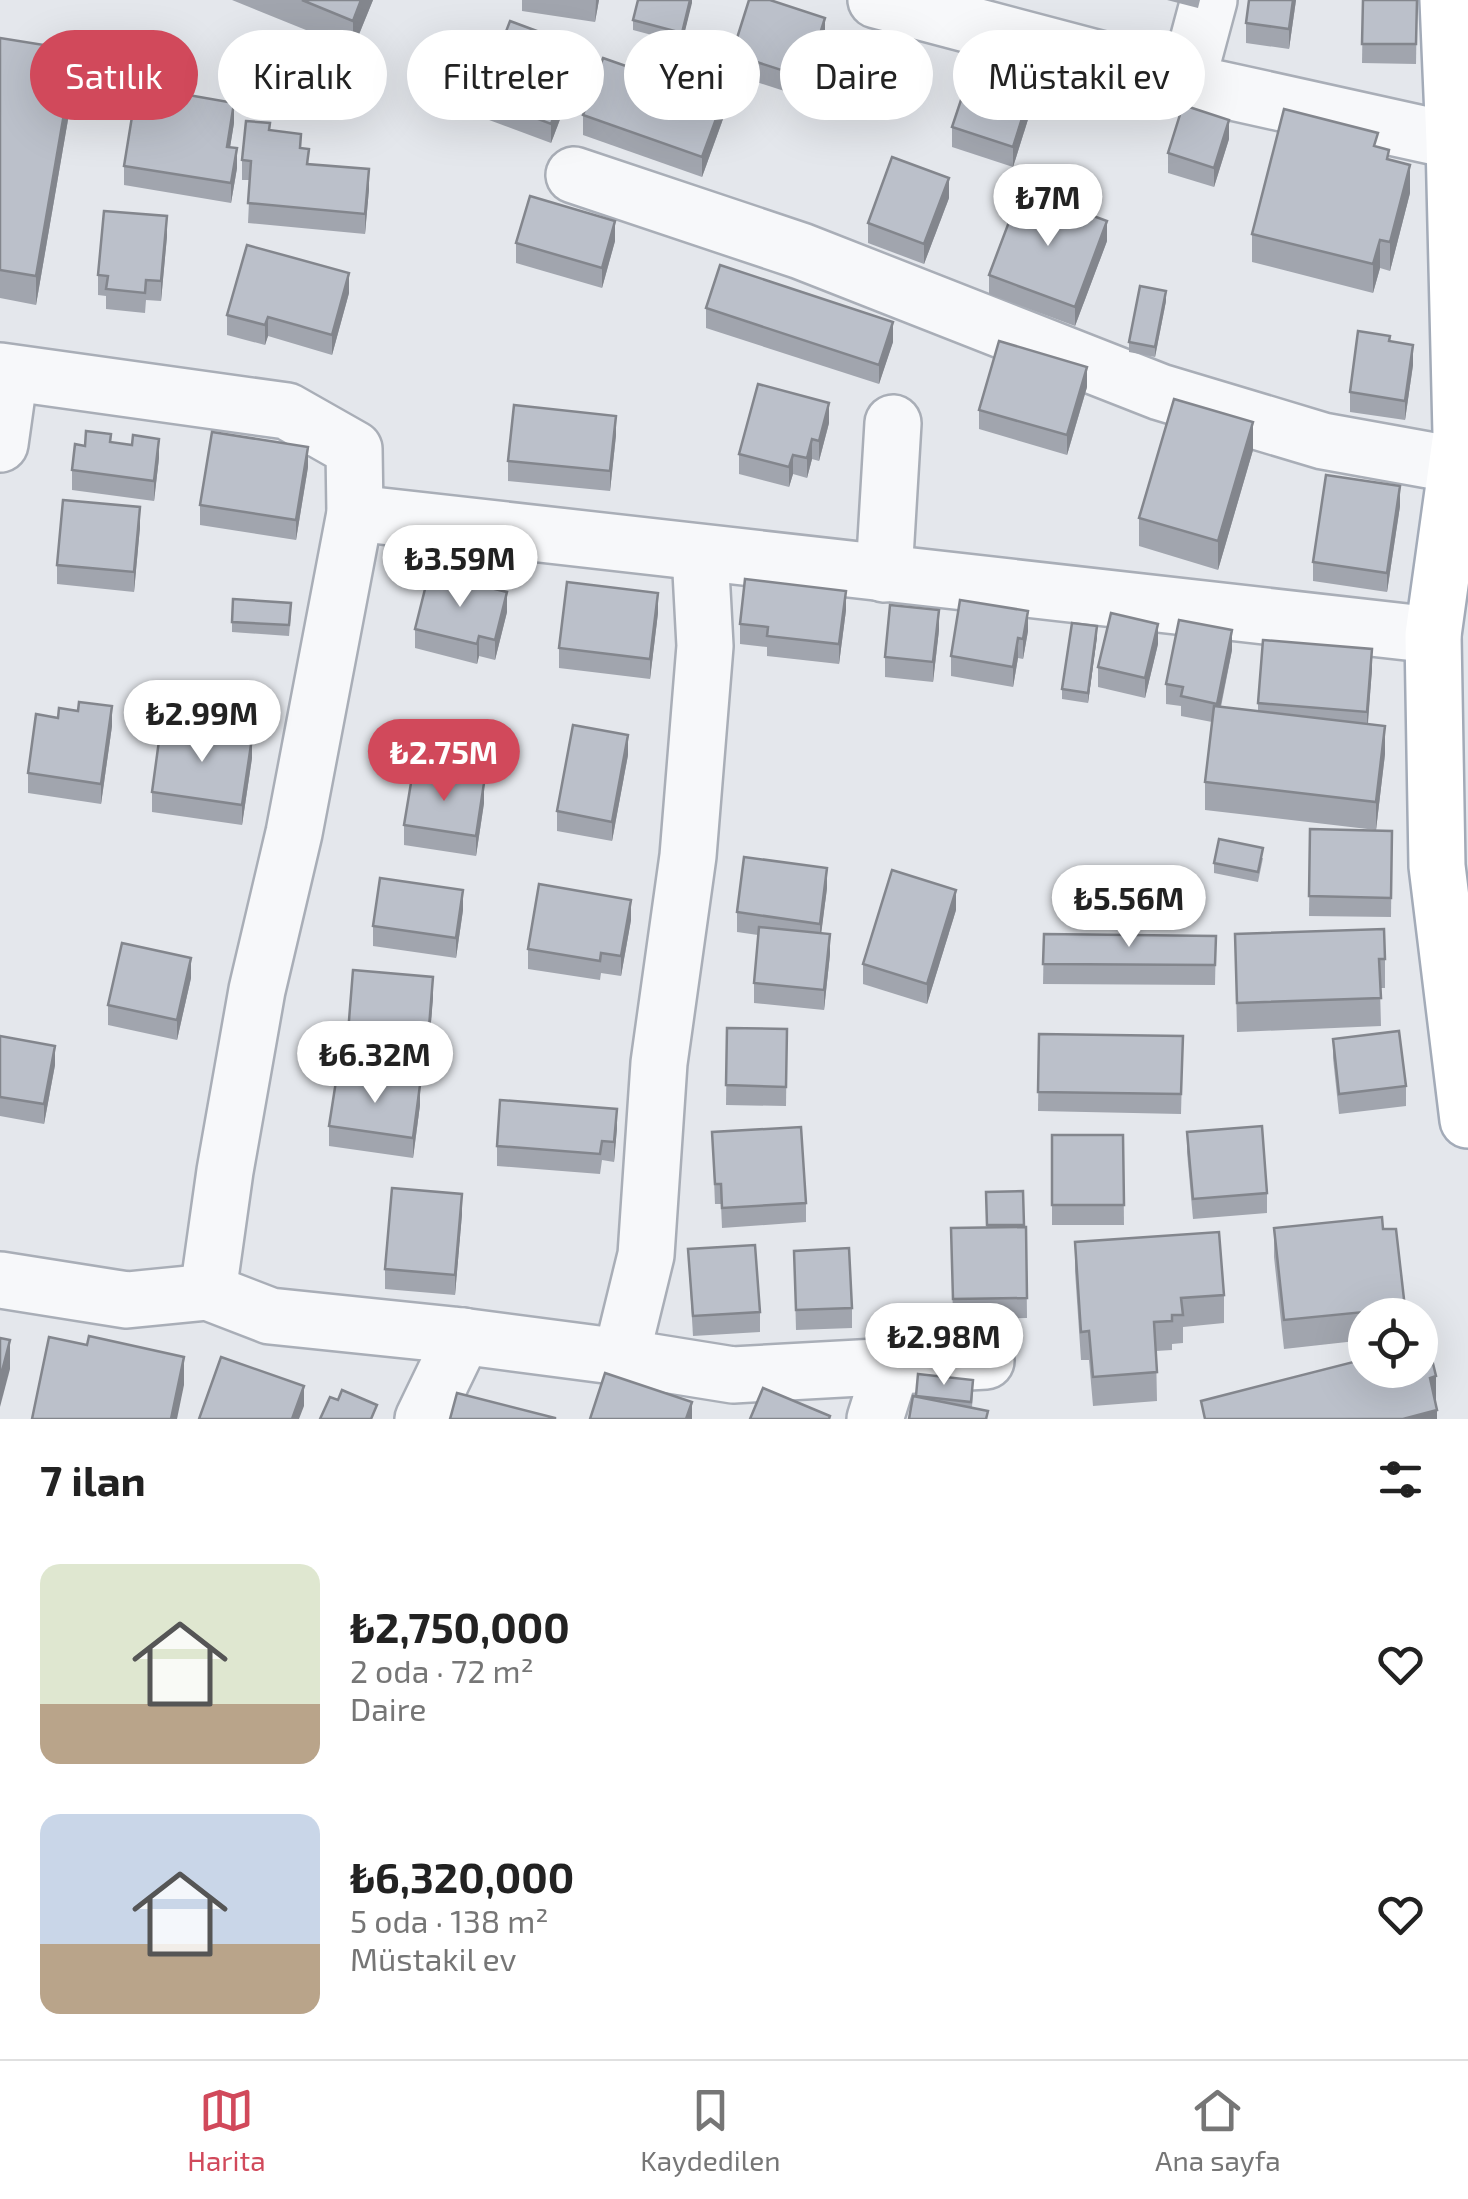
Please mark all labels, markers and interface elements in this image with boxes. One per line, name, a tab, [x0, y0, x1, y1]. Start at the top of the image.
chip: Satılık	[30, 30, 198, 120]
chip: Kiralık	[218, 30, 387, 120]
chip: Filtreler	[407, 30, 604, 120]
chip: Yeni	[624, 30, 760, 120]
chip: Daire	[780, 30, 933, 120]
chip: Müstakil ev	[953, 30, 1205, 120]
pin: ₺7M	[1000, 164, 1096, 249]
text: ₺7M	[1015, 177, 1081, 215]
pin: ₺3.59M	[379, 525, 541, 610]
text: ₺3.59M	[405, 538, 515, 576]
pin: ₺2.99M	[121, 680, 283, 765]
text: ₺2.99M	[146, 693, 258, 731]
pin: ₺2.75M	[363, 719, 525, 804]
text: ₺2.75M	[390, 732, 498, 770]
pin: ₺5.56M	[1048, 865, 1210, 950]
text: ₺5.56M	[1074, 878, 1184, 916]
pin: ₺6.32M	[294, 1021, 456, 1106]
text: ₺6.32M	[319, 1034, 431, 1072]
map controls	[1348, 1298, 1438, 1388]
button: locate	[1348, 1298, 1438, 1388]
pin: ₺2.98M	[863, 1303, 1025, 1388]
text: ₺2.98M	[887, 1316, 1001, 1354]
icon: filters	[1373, 1452, 1428, 1507]
text: 7 ilan	[40, 1454, 146, 1504]
text: ₺2,750,000	[350, 1601, 570, 1651]
icon: home	[120, 1604, 240, 1724]
icon: heart	[1373, 1637, 1428, 1692]
text: 2 oda · 72 m²	[350, 1651, 534, 1689]
text: Daire	[350, 1689, 426, 1727]
text: ₺6,320,000	[350, 1851, 574, 1901]
icon: home	[120, 1854, 240, 1974]
icon: heart	[1373, 1887, 1428, 1942]
text: 5 oda · 138 m²	[350, 1901, 549, 1939]
text: Müstakil ev	[350, 1939, 516, 1977]
tab: Harita	[187, 2083, 266, 2177]
tab: Kaydedilen	[640, 2083, 780, 2177]
tab: Ana sayfa	[1155, 2083, 1281, 2177]

